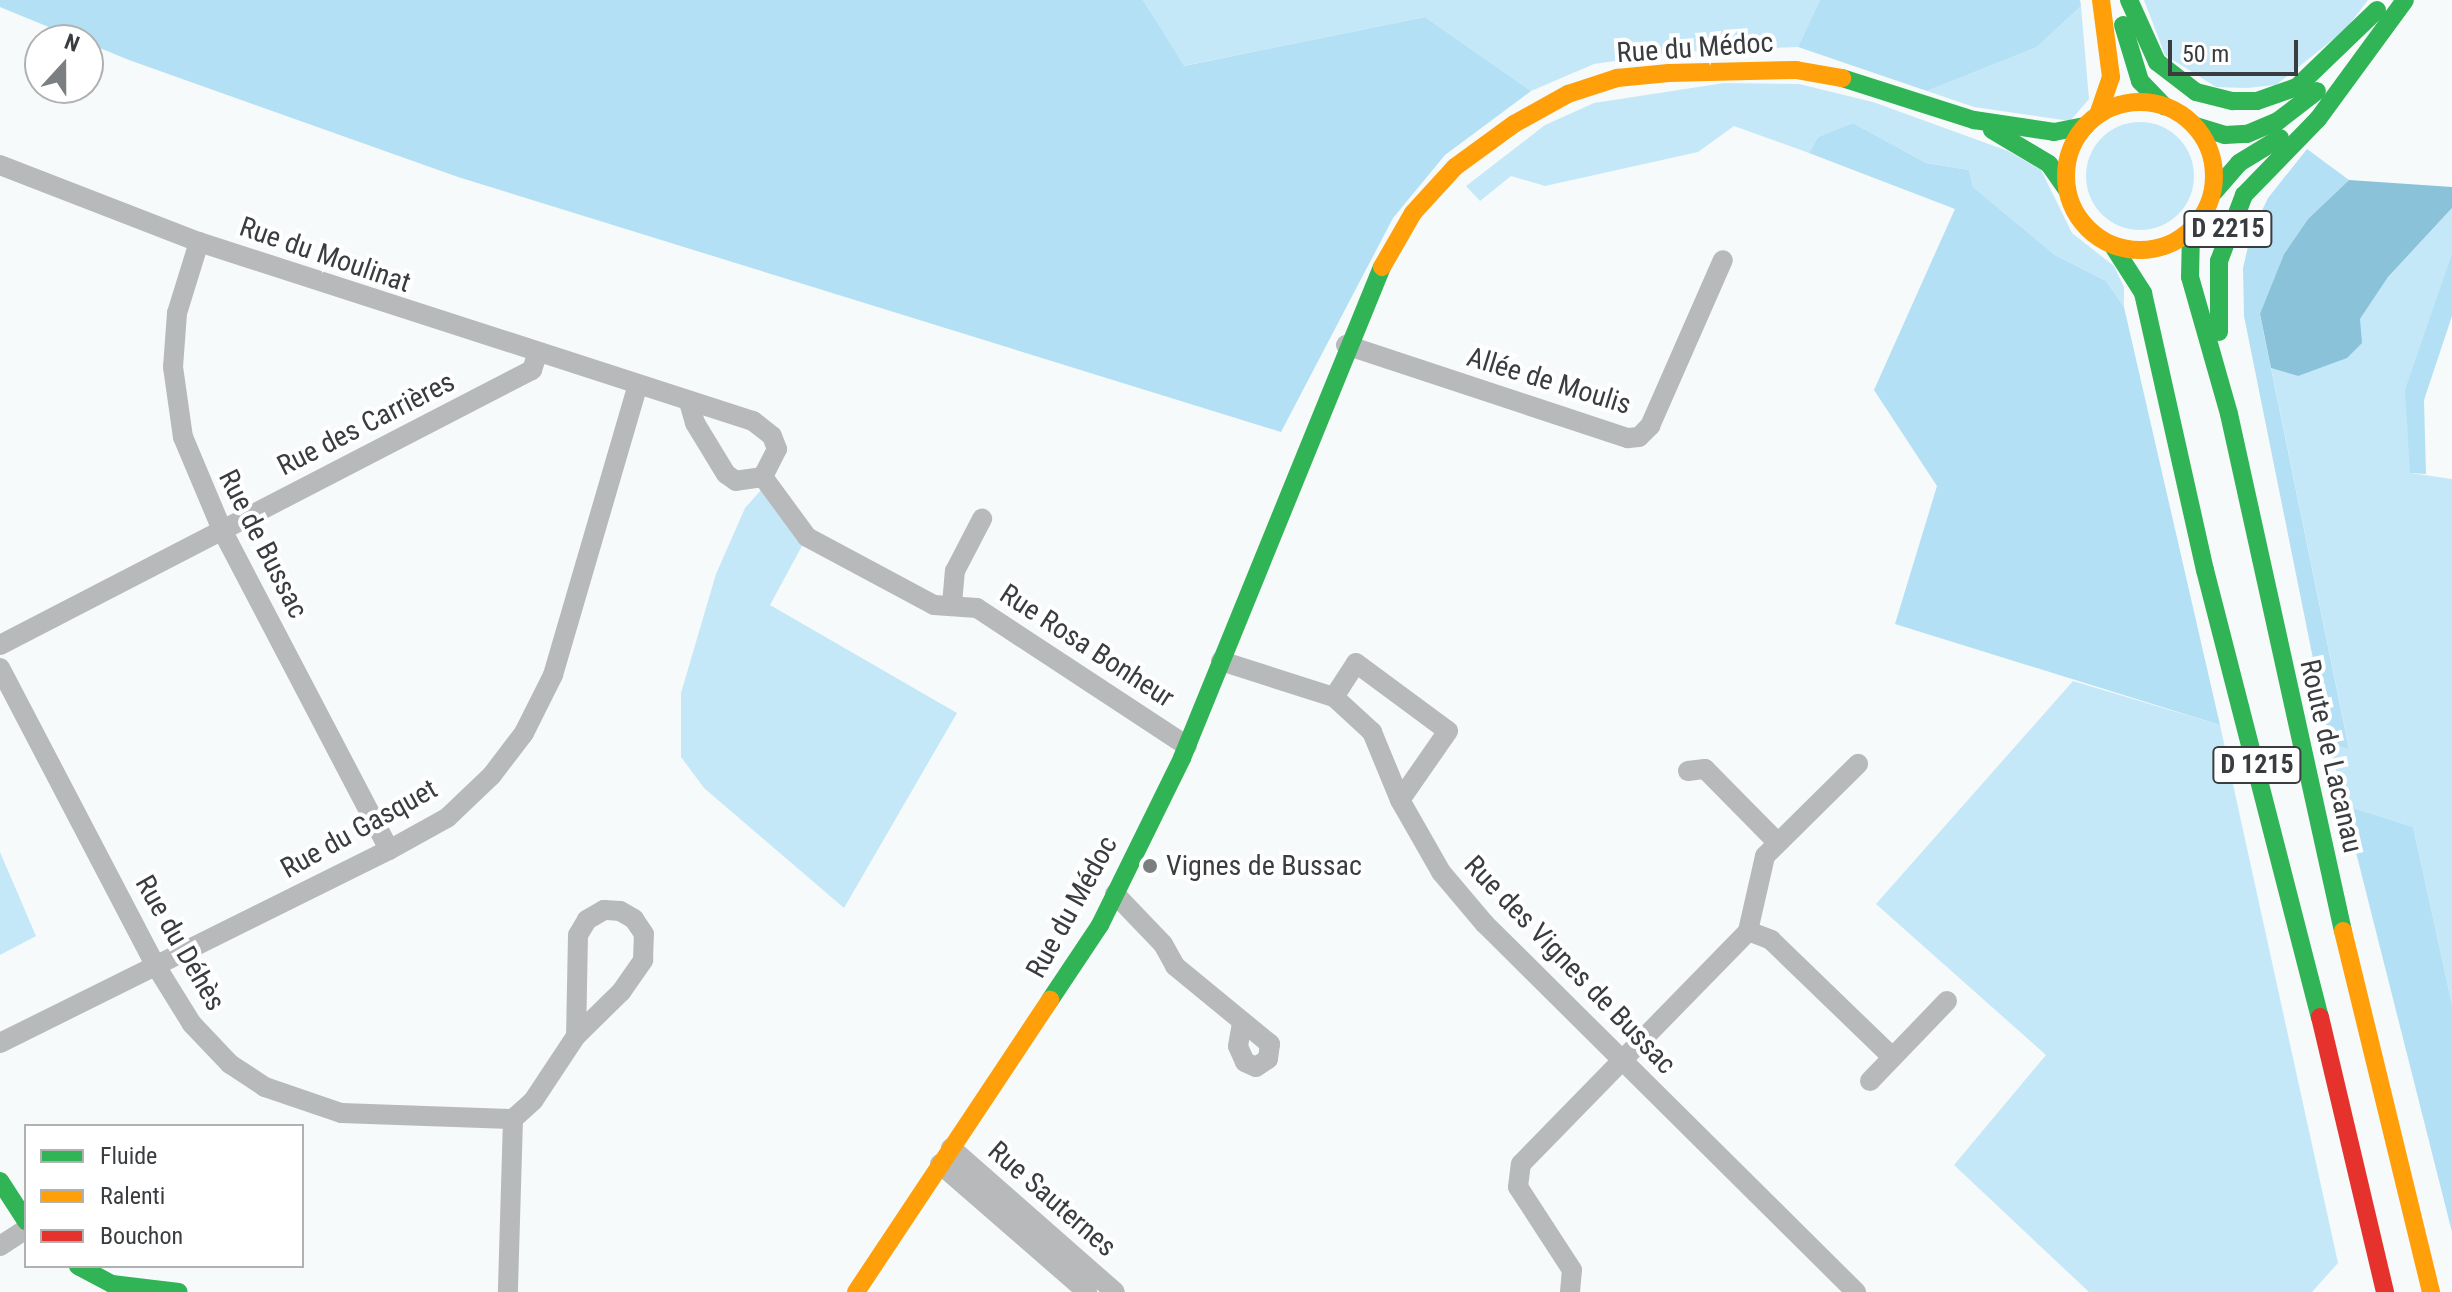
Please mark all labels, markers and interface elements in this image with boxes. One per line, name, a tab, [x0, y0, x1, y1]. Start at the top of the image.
north arrow	[24, 24, 104, 104]
scale bar	[2172, 24, 2302, 74]
street label: Rue du Médoc	[1616, 26, 1774, 70]
text: N	[61, 29, 83, 57]
text: 50 m	[2182, 40, 2229, 68]
road number: D 2215	[2182, 207, 2274, 251]
street label: Rue du Moulinat	[235, 210, 415, 300]
street label: Allée de Moulis	[1463, 340, 1635, 422]
street label: Rue des Carrières	[272, 365, 460, 483]
street label: Rue de Bussac	[211, 464, 315, 624]
street label: Rue Rosa Bonheur	[994, 577, 1180, 715]
street label: Route de Lacanau	[2292, 656, 2370, 856]
road number: D 1215	[2211, 743, 2303, 787]
street label: Rue du Gasquet	[275, 772, 443, 886]
street label: Rue du Médoc	[1019, 830, 1125, 984]
place label: Vignes de Bussac	[1166, 849, 1362, 883]
street label: Rue des Vignes de Bussac	[1457, 849, 1683, 1081]
marker: Vignes de Bussac	[1141, 857, 1159, 875]
street label: Rue du Déhès	[128, 870, 232, 1016]
legend	[24, 1124, 304, 1268]
street label: Rue Sauternes	[981, 1134, 1123, 1264]
text: Fluide	[100, 1142, 157, 1170]
text: Ralenti	[100, 1182, 165, 1210]
text: Bouchon	[100, 1222, 183, 1250]

